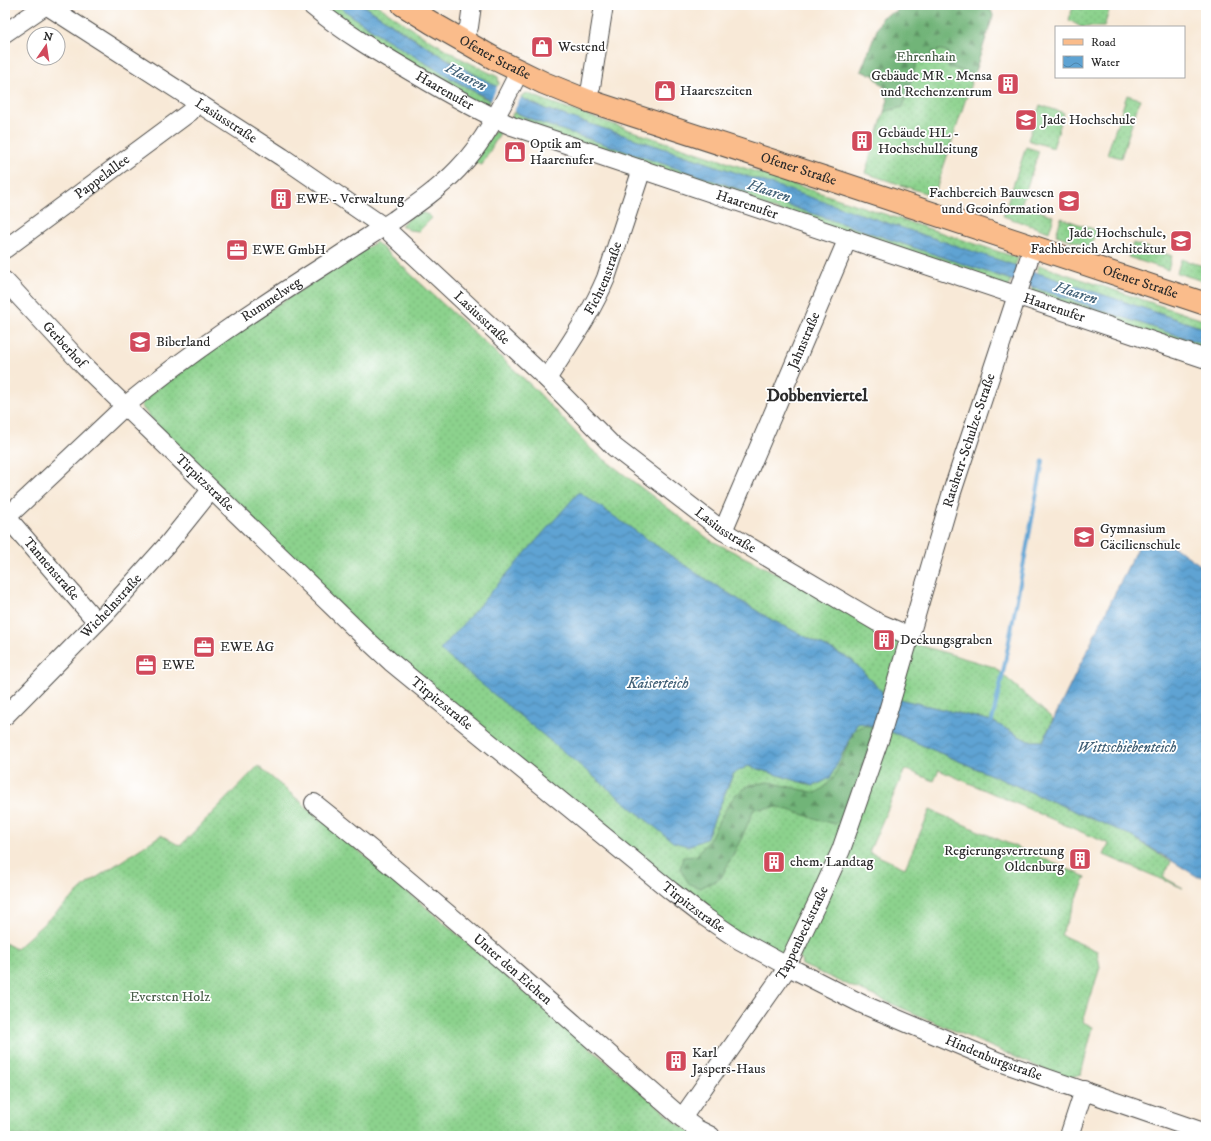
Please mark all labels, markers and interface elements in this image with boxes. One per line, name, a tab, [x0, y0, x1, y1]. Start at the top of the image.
north arrow	[26, 26, 66, 66]
legend	[1055, 26, 1185, 78]
text: N	[42, 29, 54, 45]
street label: Ofener Straße	[456, 31, 534, 84]
shop icon: Westend	[529, 34, 555, 60]
text: Road	[1091, 35, 1116, 50]
place label: Westend	[557, 38, 605, 56]
park label: Ehrenhain	[896, 48, 957, 66]
text: Water	[1090, 55, 1120, 70]
water label: Haaren	[441, 58, 490, 96]
street label: Haarenufer	[412, 67, 477, 115]
place label: Gebäude MR - Mensa und Rechenzentrum	[871, 67, 992, 101]
building icon: Gebäude MR - Mensa und Rechenzentrum	[995, 71, 1021, 97]
shop icon: Haareszeiten	[652, 78, 678, 104]
place label: Haareszeiten	[680, 82, 753, 100]
street label: Lasiusstraße	[191, 94, 261, 148]
school or university icon: Jade Hochschule	[1013, 107, 1039, 133]
place label: Jade Hochschule	[1040, 111, 1136, 129]
place label: Gebäude HL - Hochschulleitung	[878, 124, 978, 158]
building icon: Gebäude HL - Hochschulleitung	[849, 128, 875, 154]
place label: Optik am Haarenufer	[530, 135, 595, 169]
shop icon: Optik am Haarenufer	[502, 139, 528, 165]
street label: Ofener Straße	[758, 148, 839, 190]
street label: Pappelallee	[71, 151, 134, 203]
water label: Haaren	[744, 175, 793, 207]
place label: Fachbereich Bauwesen und Geoinformation	[929, 184, 1055, 218]
building icon: EWE - Verwaltung	[268, 186, 294, 212]
street label: Haarenufer	[714, 186, 781, 224]
school or university icon: Fachbereich Bauwesen und Geoinformation	[1056, 188, 1082, 214]
place label: EWE - Verwaltung	[296, 190, 404, 208]
place label: Jade Hochschule, Fachbereich Architektur	[1031, 224, 1167, 258]
school or university icon: Jade Hochschule, Fachbereich Architektur	[1168, 228, 1194, 254]
office icon: EWE GmbH	[224, 237, 250, 263]
street label: Fichtenstraße	[580, 239, 626, 318]
place label: EWE GmbH	[252, 241, 326, 259]
street label: Ofener Straße	[1100, 261, 1181, 303]
street label: Rummelweg	[238, 273, 305, 326]
water label: Haaren	[1051, 277, 1100, 309]
street label: Lasiusstraße	[450, 288, 514, 349]
street label: Haarenufer	[1021, 289, 1088, 327]
street label: Jahnstraße	[783, 309, 824, 374]
street label: Gerberhof	[38, 318, 92, 374]
school or university icon: Biberland	[127, 329, 153, 355]
place label: Biberland	[156, 333, 210, 351]
street label: Ratsherr-Schulze-Straße	[939, 371, 1000, 510]
district label: Dobbenviertel	[766, 385, 868, 407]
street label: Tirpitzstraße	[171, 450, 238, 516]
street label: Lasiusstraße	[691, 503, 759, 558]
place label: Gymnasium Cäcilienschule	[1100, 520, 1181, 554]
school or university icon: Gymnasium Cäcilienschule	[1071, 524, 1097, 550]
street label: Tannenstraße	[19, 534, 84, 604]
street label: Wichelnstraße	[76, 570, 146, 643]
building icon: Deckungsgraben	[871, 627, 897, 653]
place label: Deckungsgraben	[900, 631, 993, 649]
office icon: EWE AG	[191, 634, 217, 660]
place label: EWE AG	[220, 638, 274, 656]
office icon: EWE	[133, 652, 159, 678]
place label: EWE	[162, 656, 195, 674]
street label: Tirpitzstraße	[407, 673, 477, 734]
water label: Kaiserteich	[626, 674, 689, 693]
water label: Wittschiebenteich	[1078, 738, 1177, 757]
place label: Regierungsvertretung Oldenburg	[944, 842, 1064, 876]
building icon: Regierungsvertretung Oldenburg	[1067, 846, 1093, 872]
building icon: ehem. Landtag	[761, 849, 787, 875]
place label: ehem. Landtag	[790, 853, 873, 871]
street label: Tirpitzstraße	[658, 878, 729, 937]
street label: Tappenbeckstraße	[772, 883, 833, 984]
street label: Unter den Eichen	[469, 930, 556, 1009]
park label: Eversten Holz	[130, 988, 210, 1006]
street label: Hindenburgstraße	[942, 1031, 1045, 1085]
place label: Karl Jaspers-Haus	[690, 1044, 766, 1078]
building icon: Karl Jaspers-Haus	[663, 1048, 689, 1074]

